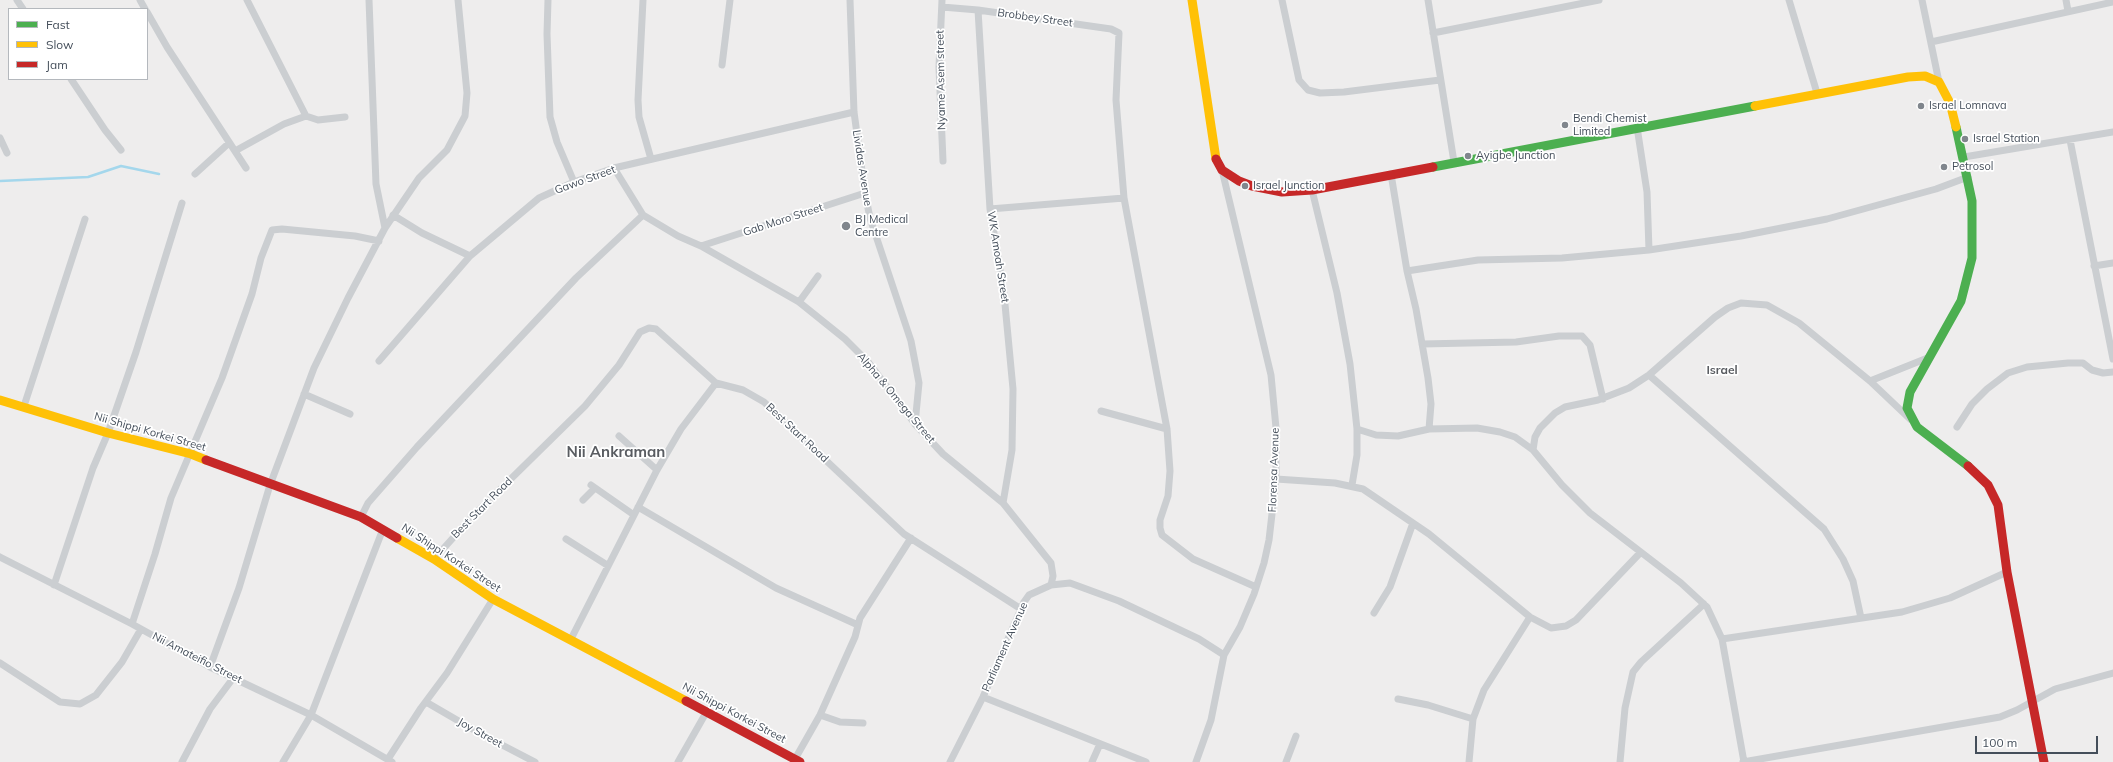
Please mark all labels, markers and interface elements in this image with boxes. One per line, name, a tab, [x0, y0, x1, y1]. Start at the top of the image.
street label: Brobbey Street	[996, 6, 1074, 30]
legend	[8, 8, 148, 80]
text: Fast	[46, 17, 70, 32]
street label: Nyame Asem street	[934, 30, 948, 130]
text: Slow	[46, 37, 74, 52]
text: Jam	[46, 57, 68, 72]
place label: Israel Lomnava	[1929, 99, 2007, 113]
marker: Israel Lomnava	[1916, 101, 1926, 111]
place label: Bendi Chemist Limited	[1573, 112, 1646, 138]
marker: Bendi Chemist Limited	[1560, 120, 1570, 130]
street label: Lividas Avenue	[849, 129, 875, 207]
place label: Israel Station	[1973, 132, 2040, 146]
marker: Israel Station	[1960, 134, 1970, 144]
place label: Ayigbe Junction	[1476, 149, 1555, 163]
marker: Ayigbe Junction	[1463, 151, 1473, 161]
place label: Petrosol	[1952, 160, 1993, 174]
marker: Petrosol	[1939, 162, 1949, 172]
street label: Gawo Street	[553, 163, 617, 197]
place label: Israel Junction	[1253, 179, 1324, 193]
marker: Israel Junction	[1240, 181, 1250, 191]
street label: Gab Moro Street	[741, 201, 825, 239]
street label: WK Amoah Street	[984, 210, 1012, 304]
place label: BJ Medical Centre	[855, 213, 908, 239]
marker: BJ Medical Centre	[840, 220, 852, 232]
street label: Alpha & Omega Street	[854, 350, 938, 446]
district label: Israel	[1706, 363, 1738, 377]
street label: Best Start Road	[763, 401, 831, 465]
street label: Nii Shippi Korkei Street	[93, 410, 207, 454]
street label: Florensa Avenue	[1266, 427, 1282, 513]
district label: Nii Ankraman	[567, 443, 665, 461]
street label: Best Start Road	[449, 475, 515, 541]
street label: Nii Shippi Korkei Street	[399, 521, 503, 595]
street label: Parliament Avenue	[979, 600, 1031, 694]
street label: Nii Amateifio Street	[150, 630, 244, 686]
street label: Nii Shippi Korkei Street	[680, 680, 788, 746]
street label: Joy Street	[455, 715, 505, 751]
scale bar	[1977, 728, 2100, 754]
text: 100 m	[1982, 735, 2017, 750]

